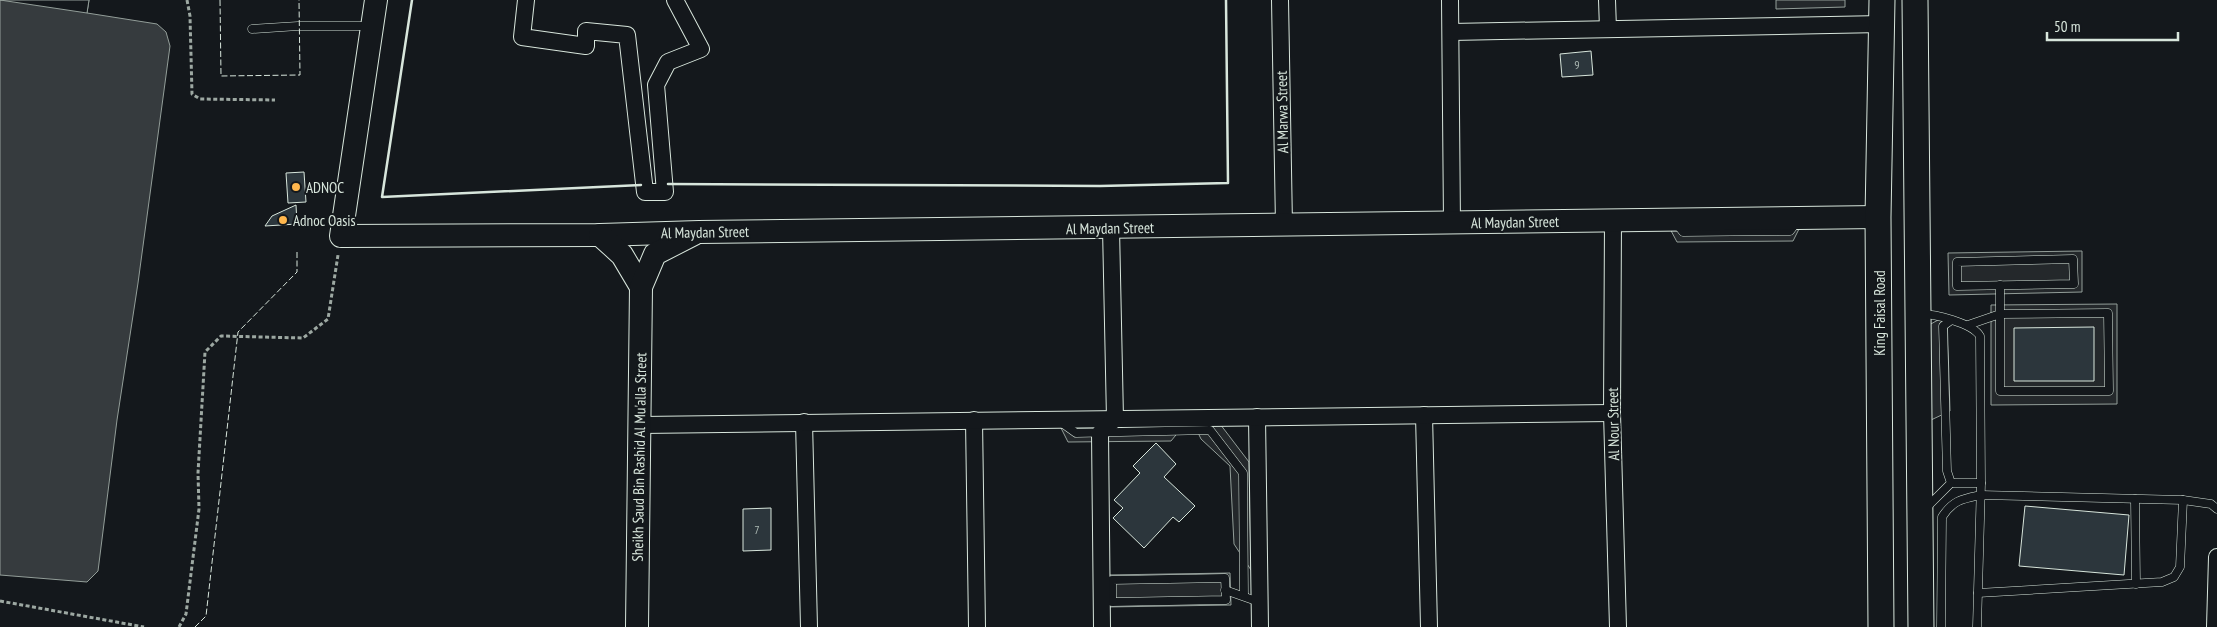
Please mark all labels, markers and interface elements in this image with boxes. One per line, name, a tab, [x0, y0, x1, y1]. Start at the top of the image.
scale bar	[2047, 10, 2178, 42]
text: 50 m	[2054, 17, 2080, 36]
house number: 9	[1574, 57, 1580, 72]
street label: Al Marwa Street	[1272, 71, 1292, 153]
place label: ADNOC	[306, 178, 344, 197]
marker: ADNOC	[290, 181, 302, 193]
place label: Adnoc Oasis	[293, 211, 356, 230]
street label: Al Maydan Street	[1471, 212, 1559, 232]
marker: Adnoc Oasis	[277, 214, 289, 226]
street label: Al Maydan Street	[1066, 218, 1154, 238]
street label: Al Maydan Street	[661, 222, 749, 242]
street label: King Faisal Road	[1870, 270, 1889, 356]
street label: Sheikh Saud Bin Rashid Al Mu'alla Street	[628, 352, 650, 562]
street label: Al Nour Street	[1603, 387, 1623, 461]
house number: 7	[754, 522, 760, 537]

